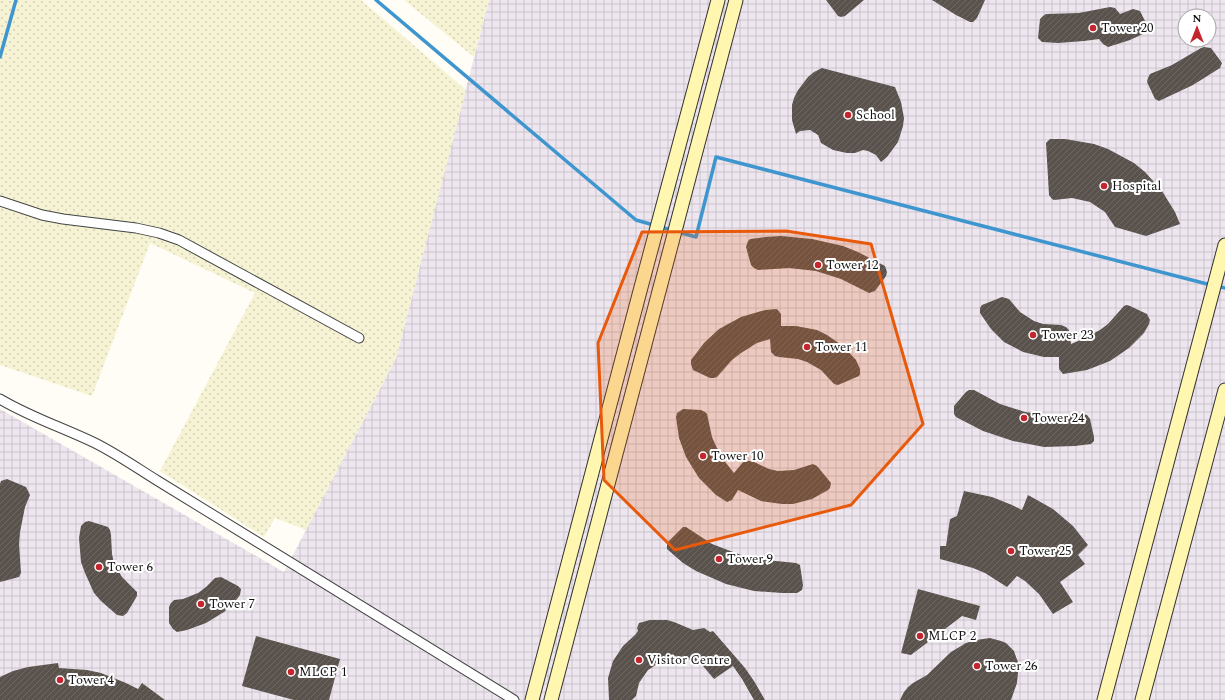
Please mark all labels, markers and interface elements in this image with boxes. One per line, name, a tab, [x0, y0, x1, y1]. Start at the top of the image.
north arrow	[1177, 8, 1217, 48]
text: N	[1193, 10, 1202, 27]
place label: Tower 20	[1101, 18, 1154, 38]
marker: Tower 20	[1088, 23, 1098, 33]
place label: School	[856, 105, 895, 125]
marker: School	[843, 110, 853, 120]
place label: Hospital	[1112, 176, 1162, 196]
marker: Hospital	[1099, 181, 1109, 191]
place label: Tower 12	[826, 255, 879, 275]
marker: Tower 12	[813, 260, 823, 270]
place label: Tower 23	[1041, 325, 1094, 345]
marker: Tower 23	[1028, 330, 1038, 340]
place label: Tower 11	[815, 337, 868, 357]
marker: Tower 11	[802, 342, 812, 352]
place label: Tower 24	[1032, 408, 1085, 428]
marker: Tower 24	[1019, 413, 1029, 423]
place label: Tower 10	[711, 446, 764, 466]
marker: Tower 10	[698, 451, 708, 461]
place label: Tower 25	[1019, 541, 1072, 561]
marker: Tower 25	[1006, 546, 1016, 556]
place label: Tower 9	[727, 549, 774, 569]
marker: Tower 9	[714, 554, 724, 564]
place label: Tower 6	[107, 557, 154, 577]
marker: Tower 6	[94, 562, 104, 572]
place label: Tower 7	[209, 594, 255, 614]
marker: Tower 7	[196, 599, 206, 609]
place label: MLCP 2	[928, 626, 976, 646]
marker: MLCP 2	[915, 631, 925, 641]
place label: Visitor Centre	[647, 650, 730, 670]
marker: Visitor Centre	[634, 655, 644, 665]
place label: Tower 26	[985, 656, 1038, 676]
marker: Tower 26	[972, 661, 982, 671]
place label: MLCP 1	[299, 662, 347, 682]
marker: MLCP 1	[286, 667, 296, 677]
place label: Tower 4	[68, 670, 115, 690]
marker: Tower 4	[55, 675, 65, 685]

